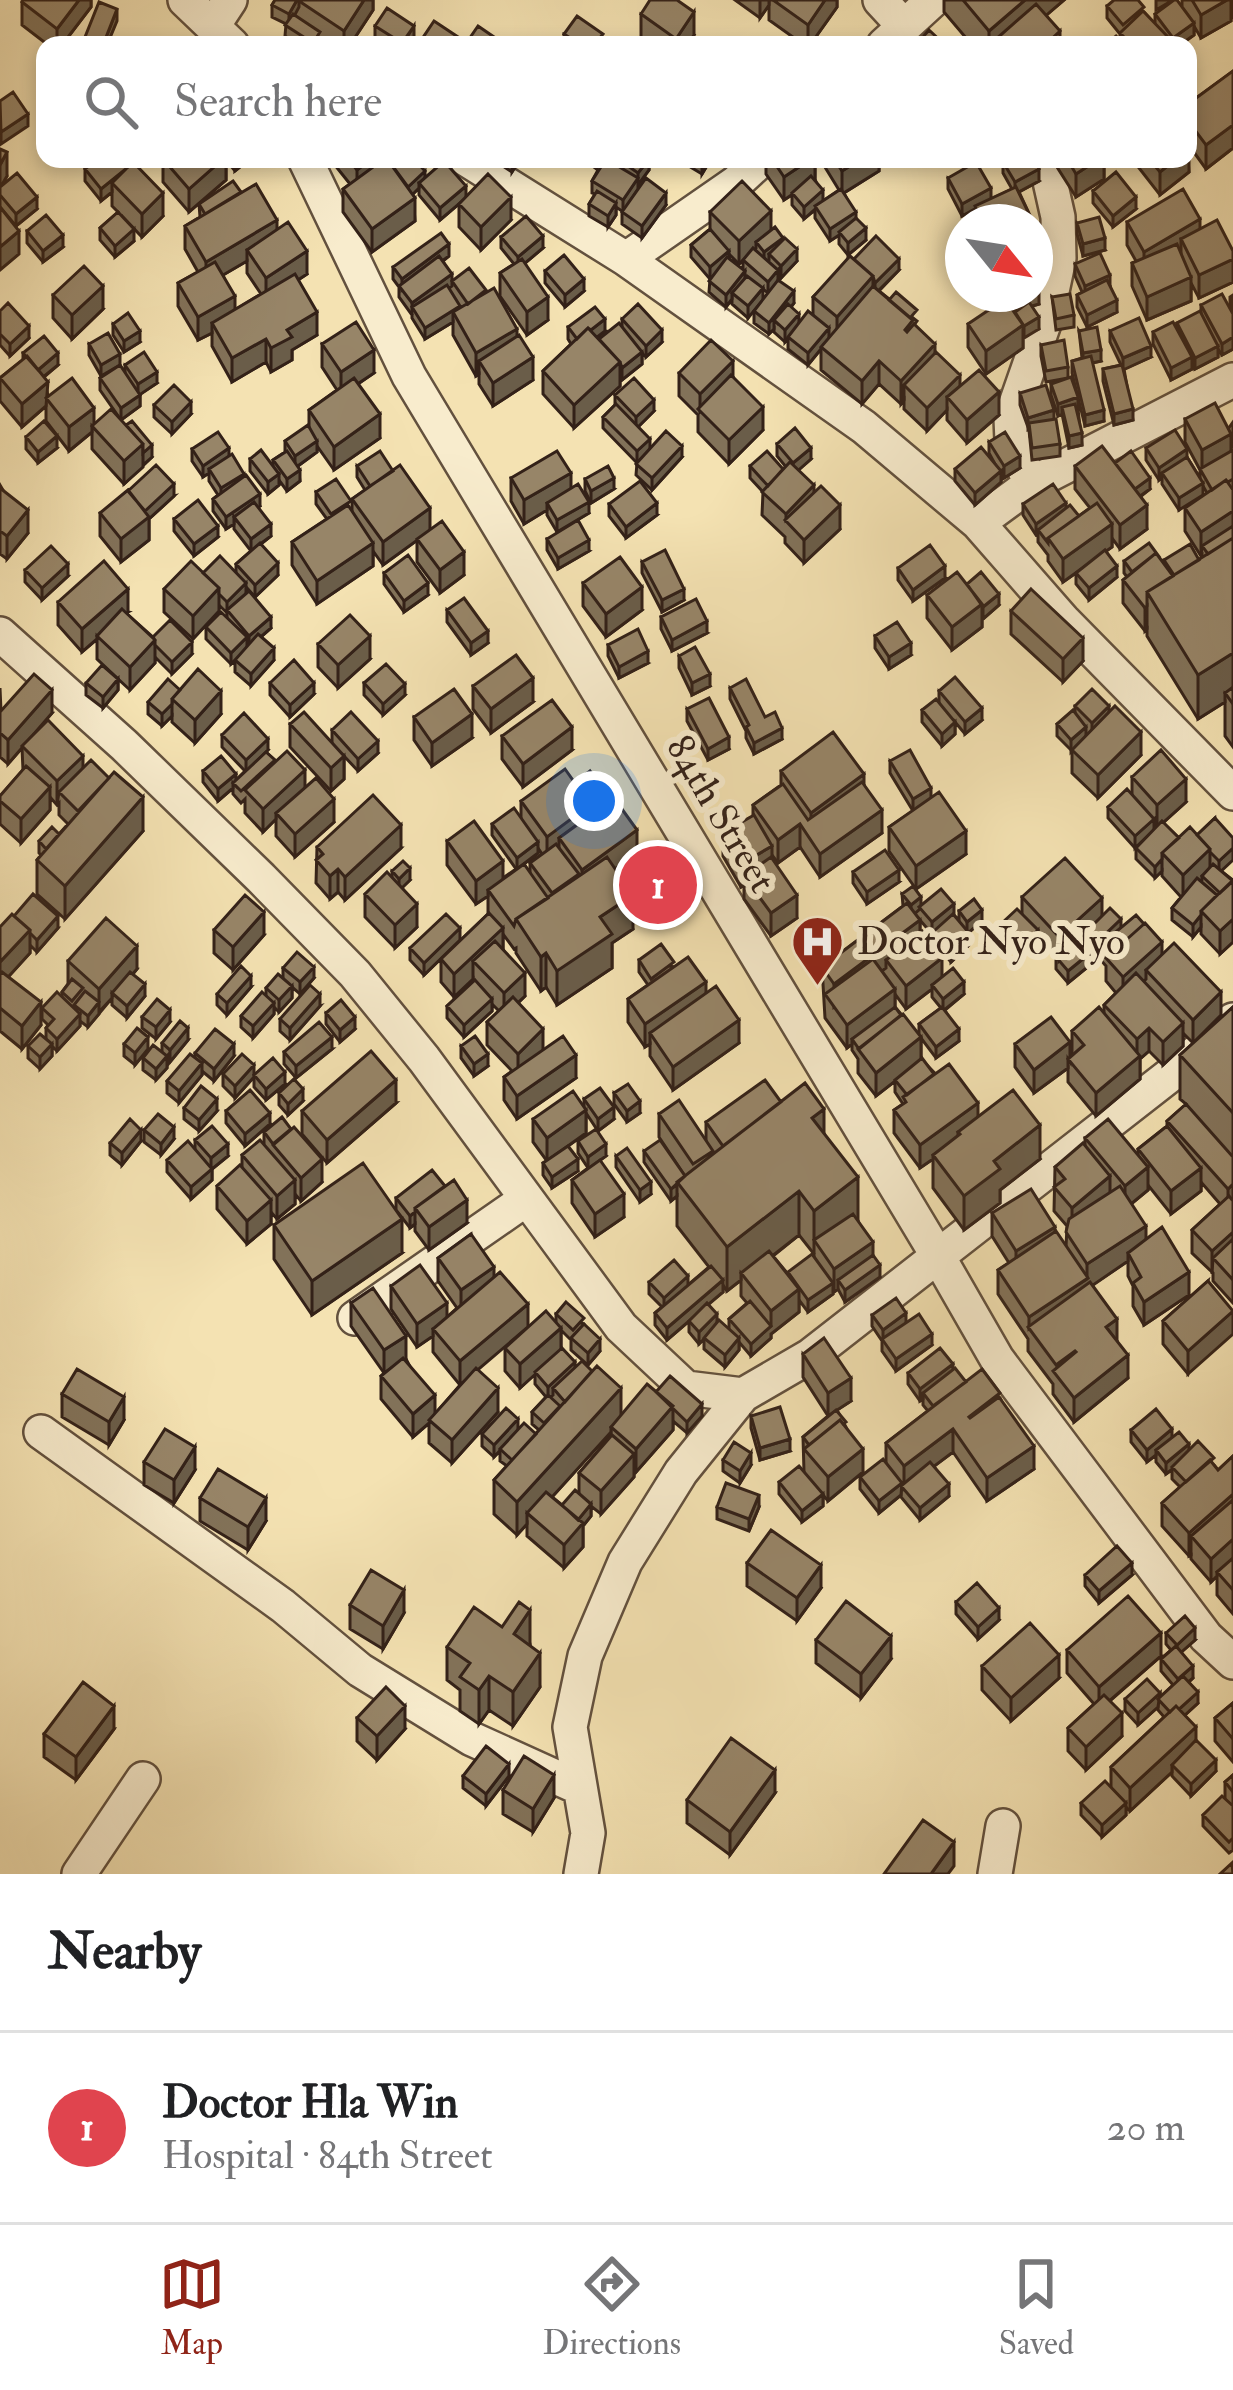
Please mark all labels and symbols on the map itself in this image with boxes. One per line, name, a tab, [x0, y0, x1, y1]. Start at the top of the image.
north arrow	[945, 204, 1053, 312]
street label: 84th Street	[655, 727, 787, 901]
your location	[564, 771, 624, 831]
pin: 1	[619, 840, 697, 930]
hospital icon: Doctor Nyo Nyo	[790, 913, 846, 987]
place label: Doctor Nyo Nyo	[857, 917, 1125, 966]

